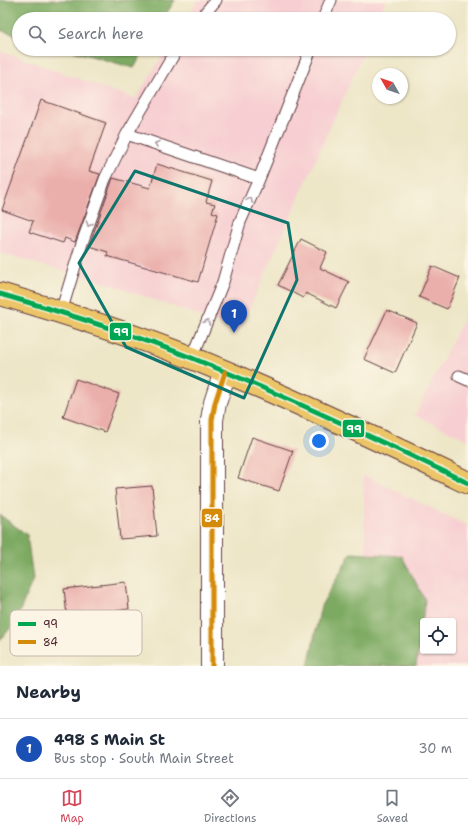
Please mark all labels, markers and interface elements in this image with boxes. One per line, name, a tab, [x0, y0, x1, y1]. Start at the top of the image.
search box	[12, 12, 456, 56]
icon: search	[26, 23, 48, 45]
text: Search here	[58, 24, 144, 44]
north arrow	[372, 68, 408, 104]
one-way arrow	[154, 140, 161, 149]
one-way arrow	[245, 197, 253, 204]
one-way arrow	[85, 221, 93, 228]
pin: 1	[221, 300, 247, 333]
one-way arrow	[202, 319, 210, 326]
line badge: 99	[109, 322, 132, 341]
text: 99	[113, 325, 129, 340]
line badge: 99	[342, 419, 365, 438]
text: 99	[346, 422, 362, 437]
your location	[309, 431, 329, 451]
line badge: 84	[201, 508, 223, 528]
text: 84	[204, 511, 220, 526]
legend	[10, 610, 142, 656]
text: 99	[43, 617, 58, 632]
map controls	[420, 618, 456, 654]
button: locate	[420, 618, 456, 654]
text: 84	[43, 635, 58, 650]
text: Nearby	[16, 681, 81, 703]
text: 498 S Main St	[54, 730, 165, 750]
text: 1	[26, 740, 32, 757]
text: 30 m	[418, 740, 452, 757]
text: Bus stop · South Main Street	[54, 750, 234, 767]
tab: Map	[60, 787, 84, 826]
tab: Directions	[204, 787, 256, 826]
tab: Saved	[377, 787, 408, 826]

